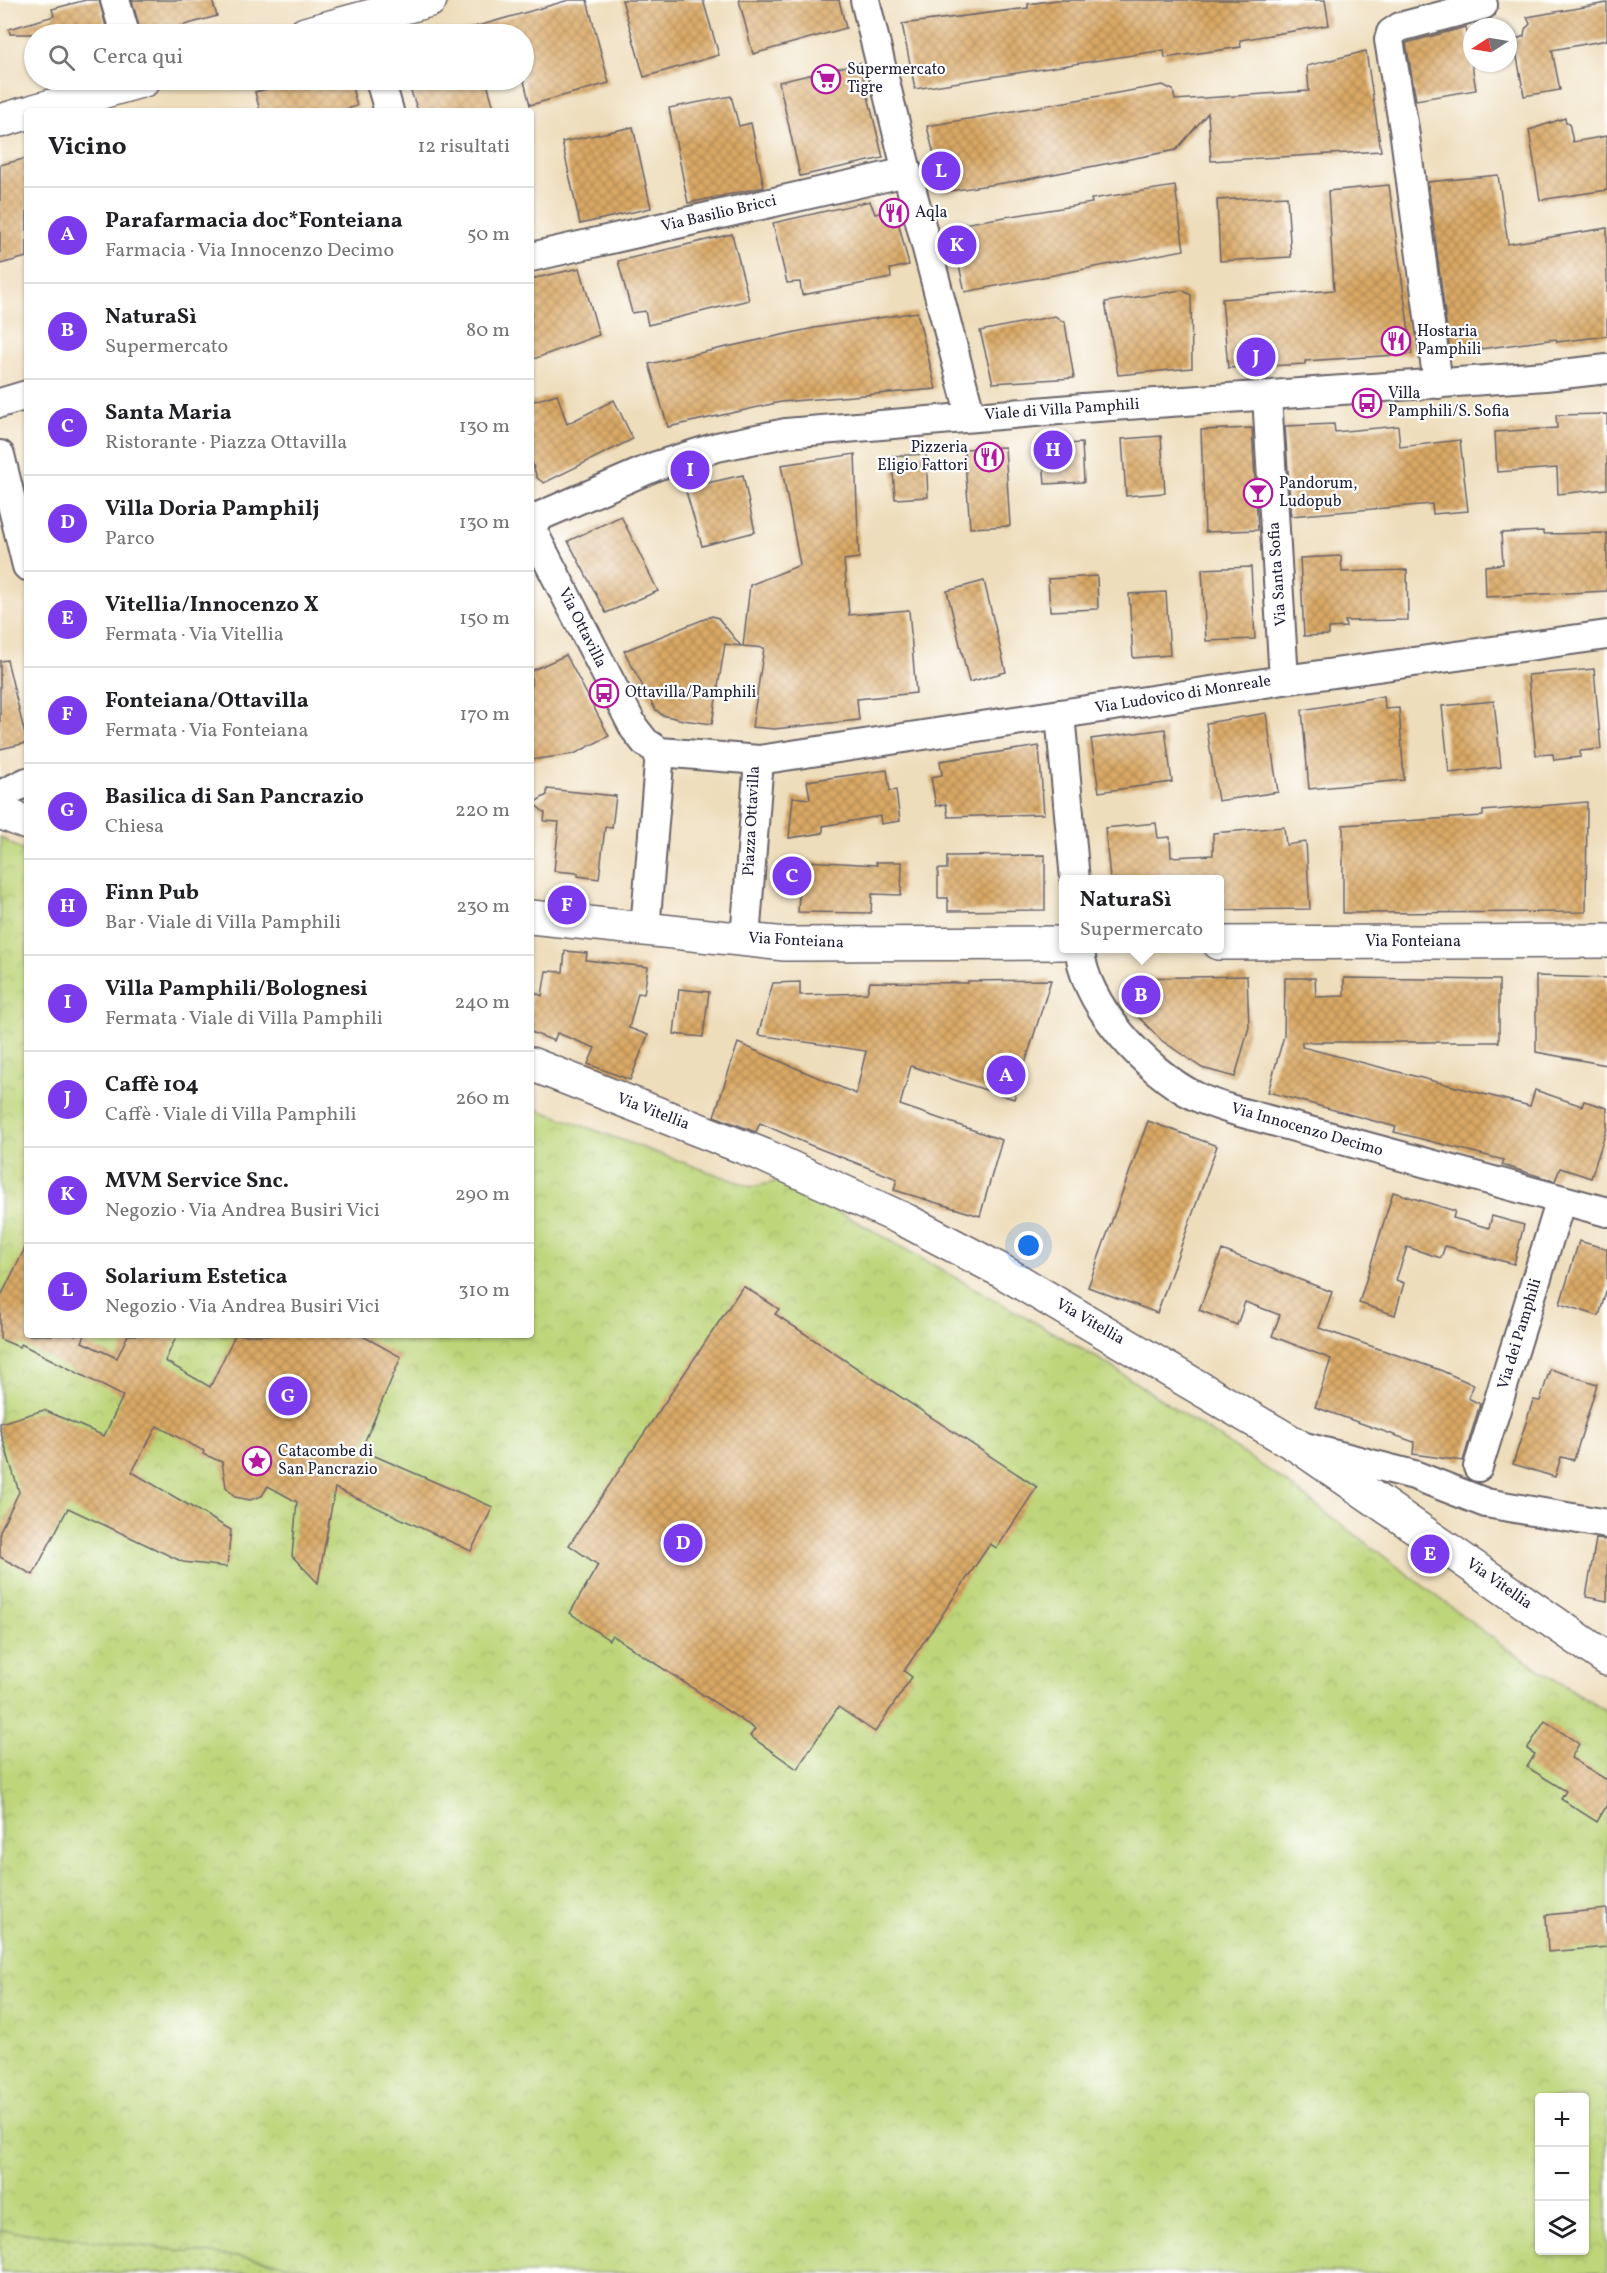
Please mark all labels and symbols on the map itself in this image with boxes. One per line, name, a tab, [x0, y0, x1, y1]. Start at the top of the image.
north arrow	[1463, 18, 1517, 72]
place label: Supermercato Tigre	[847, 59, 946, 99]
supermarket icon: Supermercato Tigre	[810, 63, 842, 95]
pin: L	[922, 148, 960, 194]
street label: Via Basilio Bricci	[659, 190, 779, 238]
restaurant icon: Aqla	[878, 197, 910, 229]
place label: Aqla	[915, 202, 947, 224]
pin: K	[938, 222, 976, 268]
place label: Hostaria Pamphili	[1417, 321, 1482, 361]
restaurant icon: Hostaria Pamphili	[1380, 325, 1412, 357]
pin: J	[1236, 334, 1276, 380]
place label: Villa Pamphili/S. Sofia	[1388, 383, 1509, 423]
bus stop icon: Villa Pamphili/S. Sofia	[1351, 387, 1383, 419]
street label: Viale di Villa Pamphili	[984, 394, 1140, 426]
pin: H	[1034, 428, 1072, 472]
place label: Pizzeria Eligio Fattori	[877, 437, 968, 477]
restaurant icon: Pizzeria Eligio Fattori	[973, 441, 1005, 473]
pin: I	[670, 448, 710, 492]
place label: Pandorum, Ludopub	[1279, 473, 1357, 513]
bar icon: Pandorum, Ludopub	[1242, 477, 1274, 509]
street label: Via Santa Sofia	[1263, 521, 1293, 627]
street label: Via Ottavilla	[552, 584, 612, 672]
street label: Via Ludovico di Monreale	[1093, 670, 1273, 720]
bus stop icon: Ottavilla/Pamphili	[588, 677, 620, 709]
place label: Ottavilla/Pamphili	[625, 682, 756, 704]
street label: Piazza Ottavilla	[738, 765, 766, 877]
pin: C	[772, 854, 812, 898]
pin: F	[548, 882, 586, 928]
street label: Via Fonteiana	[748, 928, 844, 954]
street label: Via Fonteiana	[1365, 931, 1461, 953]
pin: B	[1122, 972, 1160, 1018]
pin: A	[986, 1052, 1026, 1098]
street label: Via Vitellia	[614, 1088, 692, 1136]
street label: Via Innocenzo Decimo	[1228, 1098, 1386, 1162]
your location	[1014, 1231, 1043, 1260]
street label: Via dei Pamphili	[1493, 1276, 1547, 1392]
street label: Via Vitellia	[1052, 1293, 1128, 1351]
pin: G	[268, 1374, 308, 1418]
place label: Catacombe di San Pancrazio	[278, 1441, 378, 1481]
place icon: Catacombe di San Pancrazio	[241, 1445, 273, 1477]
pin: D	[664, 1520, 702, 1566]
pin: E	[1410, 1532, 1450, 1576]
street label: Via Vitellia	[1462, 1553, 1536, 1615]

